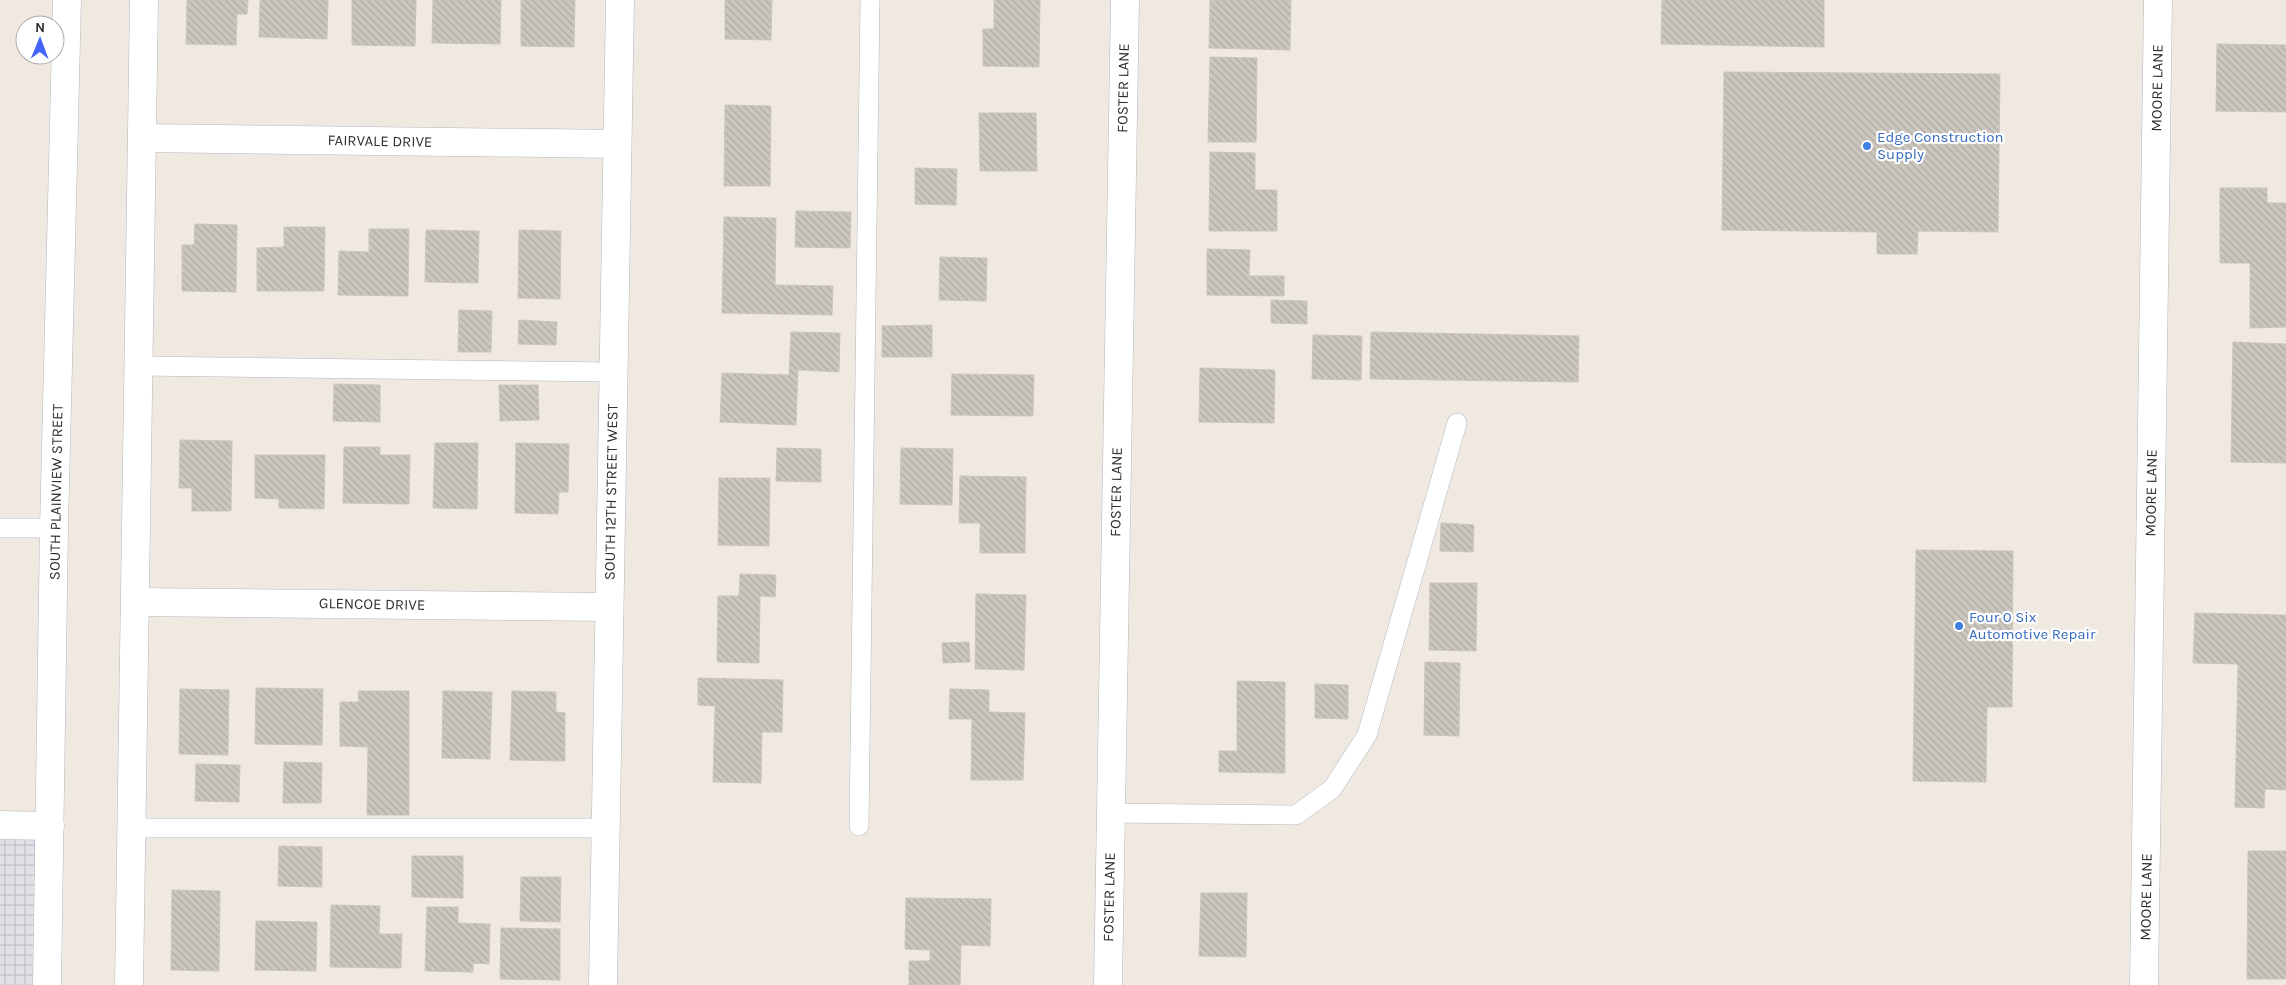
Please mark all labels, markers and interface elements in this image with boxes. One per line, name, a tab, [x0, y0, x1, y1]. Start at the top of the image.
north arrow	[15, 15, 65, 65]
text: N	[35, 19, 45, 36]
street label: FOSTER LANE	[1113, 43, 1133, 133]
street label: MOORE LANE	[2147, 44, 2167, 132]
place label: Edge Construction Supply	[1877, 128, 2004, 163]
street label: FAIRVALE DRIVE	[327, 131, 433, 151]
marker: Edge Construction Supply	[1861, 140, 1873, 152]
street label: SOUTH PLAINVIEW STREET	[45, 403, 67, 580]
street label: SOUTH 12TH STREET WEST	[600, 403, 622, 580]
street label: FOSTER LANE	[1106, 447, 1126, 537]
street label: MOORE LANE	[2141, 449, 2161, 537]
street label: GLENCOE DRIVE	[319, 594, 425, 614]
place label: Four 0 Six Automotive Repair	[1969, 608, 2096, 643]
marker: Four 0 Six Automotive Repair	[1953, 620, 1965, 632]
street label: FOSTER LANE	[1099, 852, 1119, 942]
street label: MOORE LANE	[2136, 853, 2156, 941]

